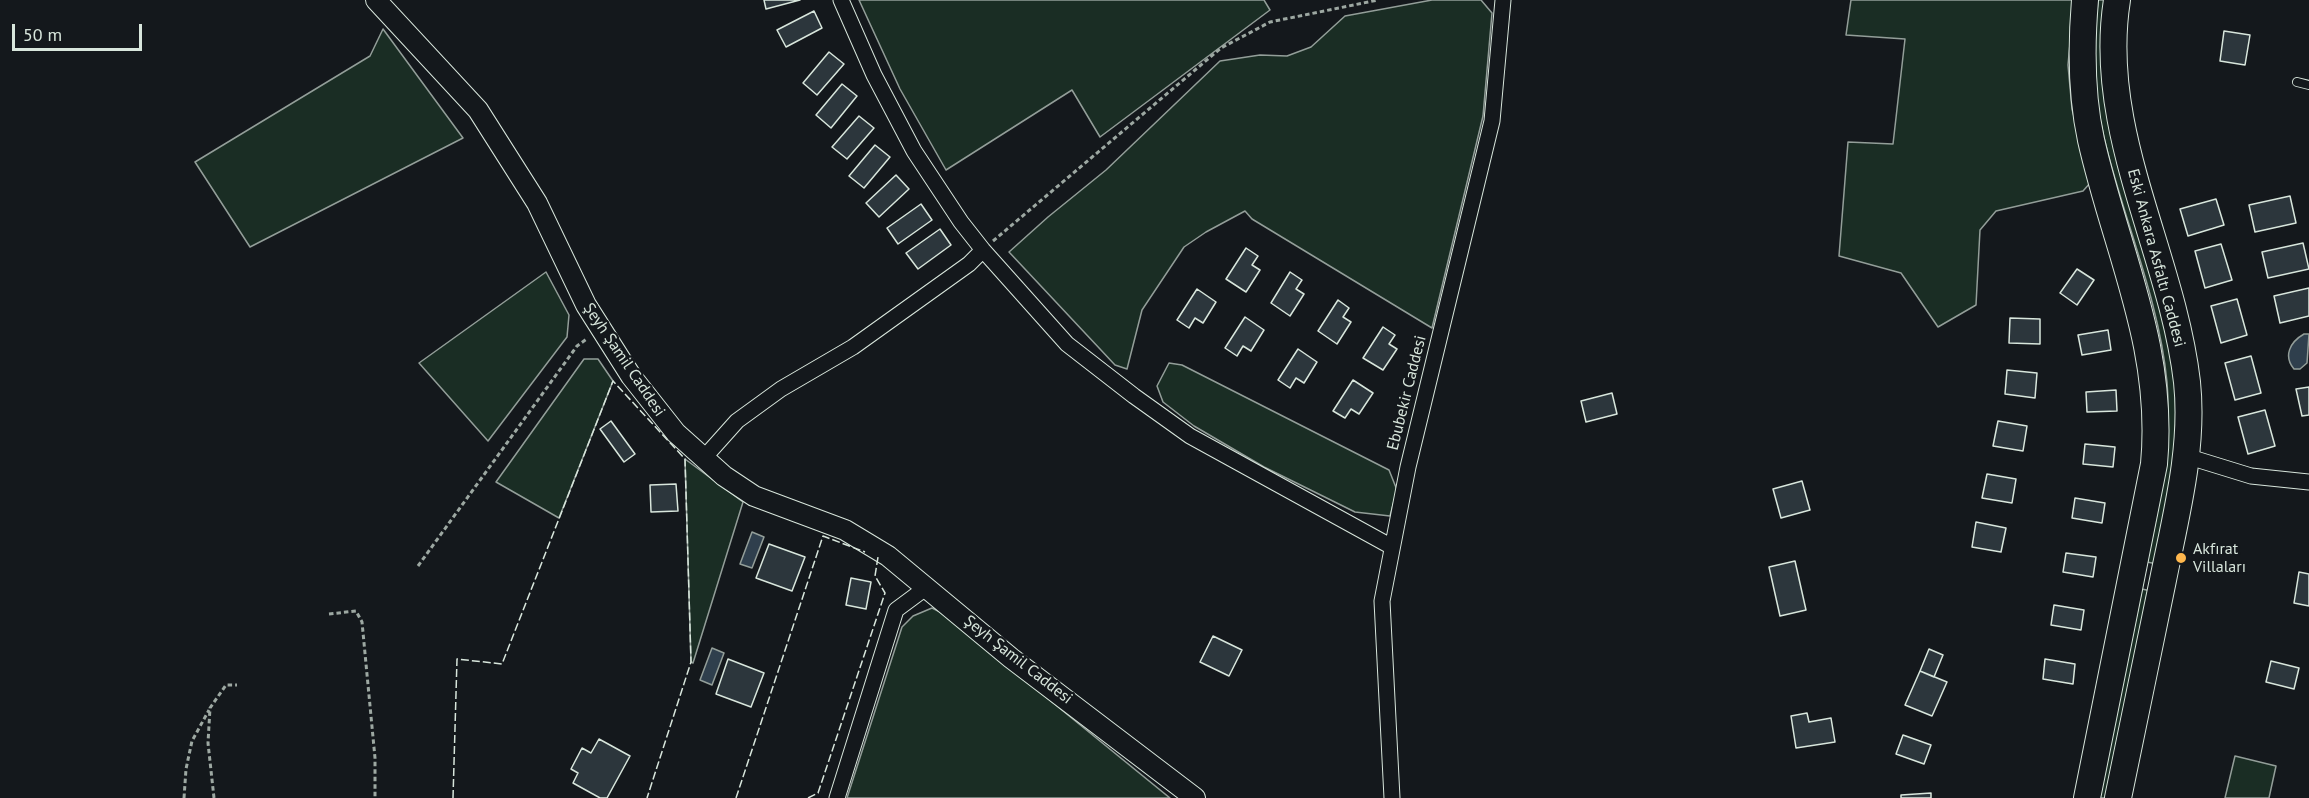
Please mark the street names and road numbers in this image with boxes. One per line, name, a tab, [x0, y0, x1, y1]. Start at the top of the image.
street label: Eski Ankara Asfaltı Caddesi	[2123, 167, 2189, 349]
street label: Şeyh Şamil Caddesi	[579, 300, 669, 420]
street label: Ebubekir Caddesi	[1383, 334, 1431, 452]
street label: Şeyh Şamil Caddesi	[960, 612, 1076, 708]

